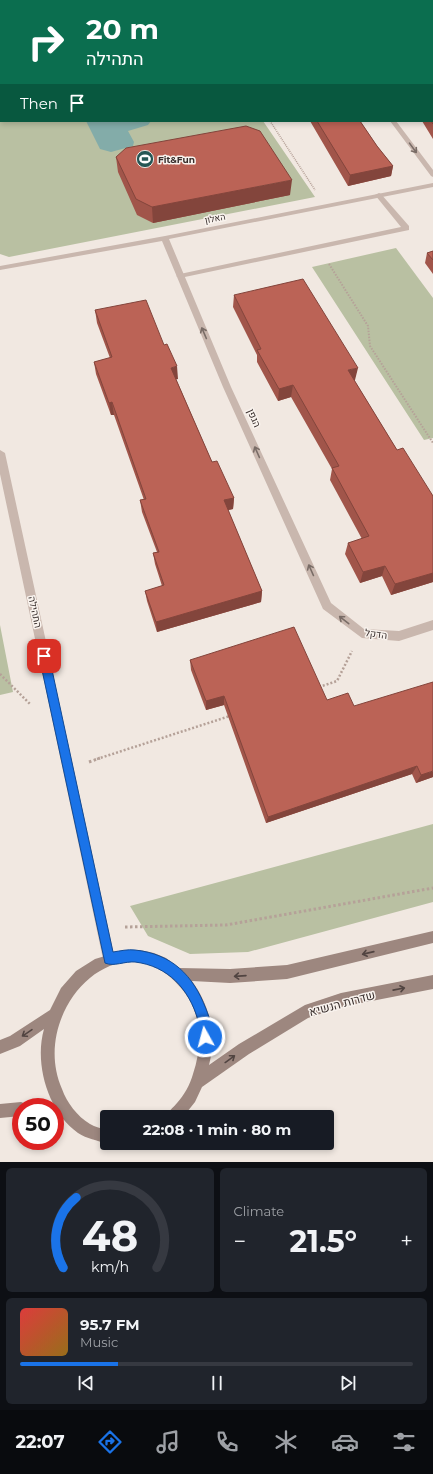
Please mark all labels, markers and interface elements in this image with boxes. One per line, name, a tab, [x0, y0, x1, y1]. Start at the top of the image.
text: 20 m	[86, 12, 159, 46]
icon: right	[20, 16, 72, 68]
text: התהילה	[86, 48, 144, 70]
icon: arrive	[66, 92, 88, 114]
text: Then	[20, 94, 58, 113]
one-way arrow	[409, 142, 417, 153]
sports icon: Fit&Fun	[135, 149, 155, 169]
place label: Fit&Fun	[158, 154, 195, 165]
street label: האלון	[204, 211, 226, 225]
one-way arrow	[200, 327, 208, 339]
street label: הגפן	[244, 407, 264, 429]
one-way arrow	[253, 446, 260, 458]
one-way arrow	[307, 565, 314, 577]
street label: התהילה	[25, 595, 45, 629]
one-way arrow	[339, 615, 350, 624]
street label: הדקל	[364, 626, 388, 642]
pin	[27, 639, 61, 673]
icon: arrive	[33, 645, 55, 667]
one-way arrow	[362, 950, 375, 957]
one-way arrow	[234, 972, 247, 979]
one-way arrow	[392, 984, 405, 992]
street label: שדרות הנשיא	[307, 987, 377, 1019]
position arrow	[184, 1016, 226, 1058]
one-way arrow	[22, 1029, 33, 1037]
one-way arrow	[224, 1055, 235, 1063]
speed limit sign: 50	[12, 1098, 64, 1150]
text: 22:08 · 1 min · 80 m	[143, 1120, 291, 1139]
text: Climate	[234, 1203, 284, 1219]
text: 48	[81, 1211, 138, 1261]
text: 21.5°	[289, 1223, 357, 1260]
text: −	[234, 1228, 246, 1255]
text: +	[400, 1228, 413, 1255]
text: km/h	[91, 1258, 129, 1276]
text: 95.7 FM	[80, 1315, 140, 1334]
text: Music	[80, 1334, 118, 1350]
icon: previous	[75, 1372, 97, 1394]
icon: pause	[206, 1372, 228, 1394]
icon: next	[337, 1372, 359, 1394]
icon: directions	[96, 1428, 124, 1456]
icon: music	[154, 1428, 182, 1456]
icon: phone	[213, 1428, 241, 1456]
icon: climate	[272, 1428, 300, 1456]
icon: car	[331, 1428, 359, 1456]
icon: filters	[390, 1428, 418, 1456]
text: 22:07	[15, 1431, 65, 1453]

